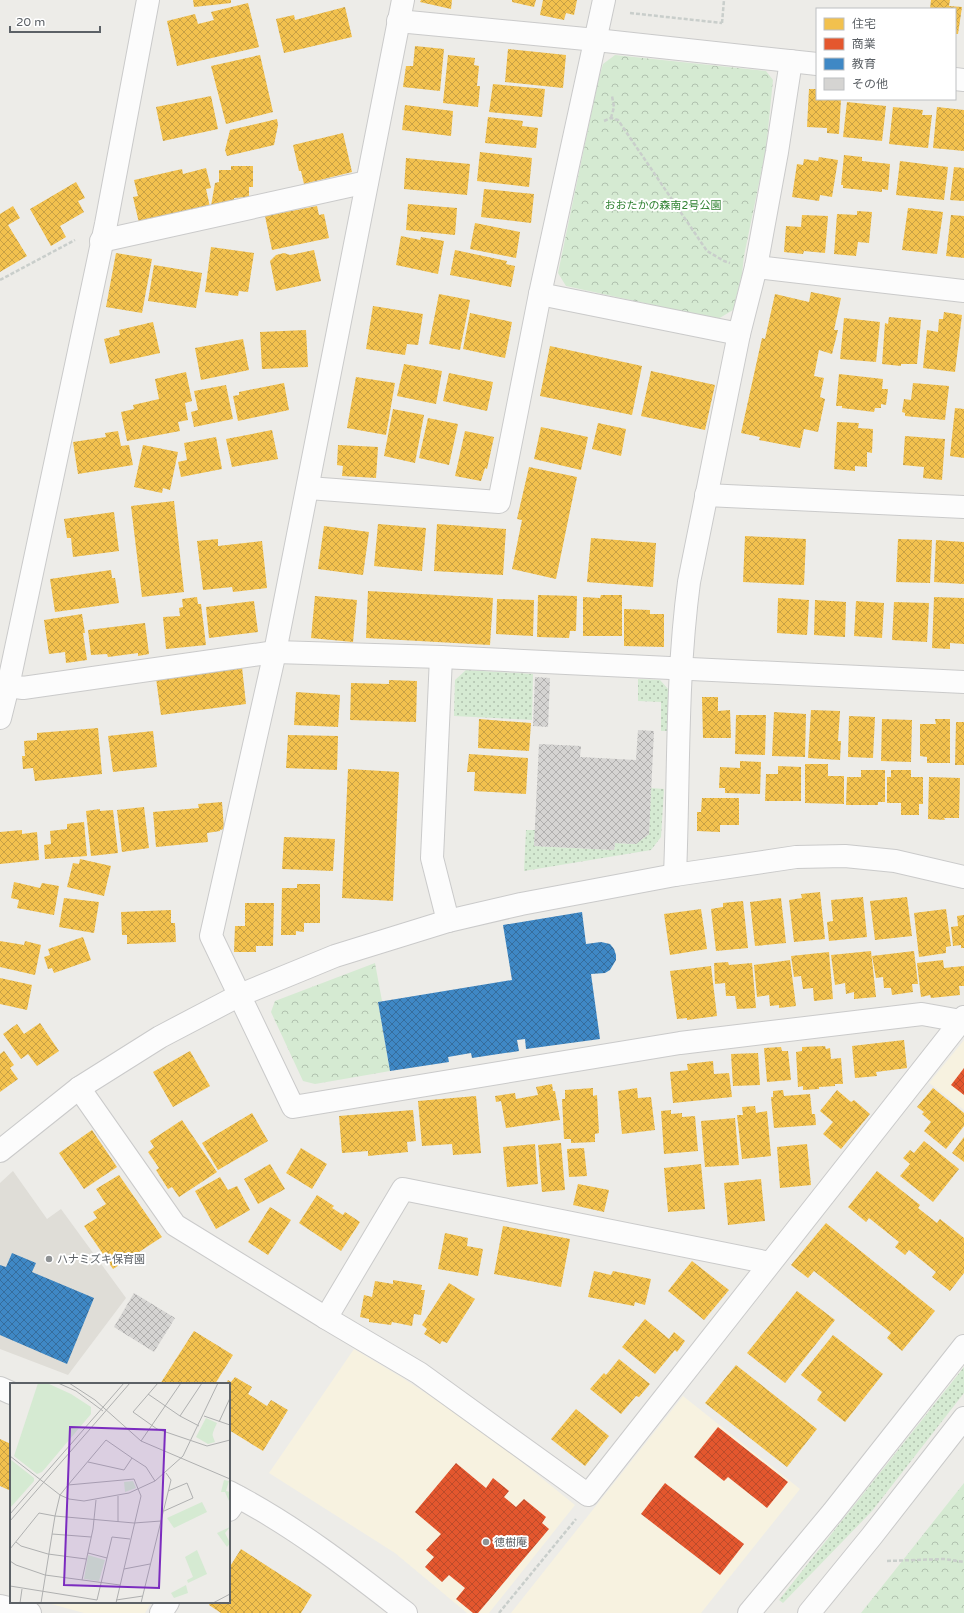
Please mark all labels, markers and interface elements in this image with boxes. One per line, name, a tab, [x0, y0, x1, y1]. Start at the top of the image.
scale bar	[10, 8, 100, 34]
legend	[816, 8, 956, 100]
text: 20 m	[16, 15, 45, 29]
text: 住宅	[852, 17, 876, 31]
text: 商業	[852, 37, 876, 51]
text: 教育	[852, 57, 876, 71]
text: その他	[852, 77, 888, 91]
park label: おおたかの森南2号公園	[605, 199, 721, 212]
place label: ハナミズキ保育園	[57, 1253, 145, 1266]
marker: ハナミズキ保育園	[44, 1254, 54, 1264]
inset map	[10, 1383, 230, 1603]
place label: 徳樹庵	[494, 1536, 527, 1549]
marker: 徳樹庵	[481, 1537, 491, 1547]

